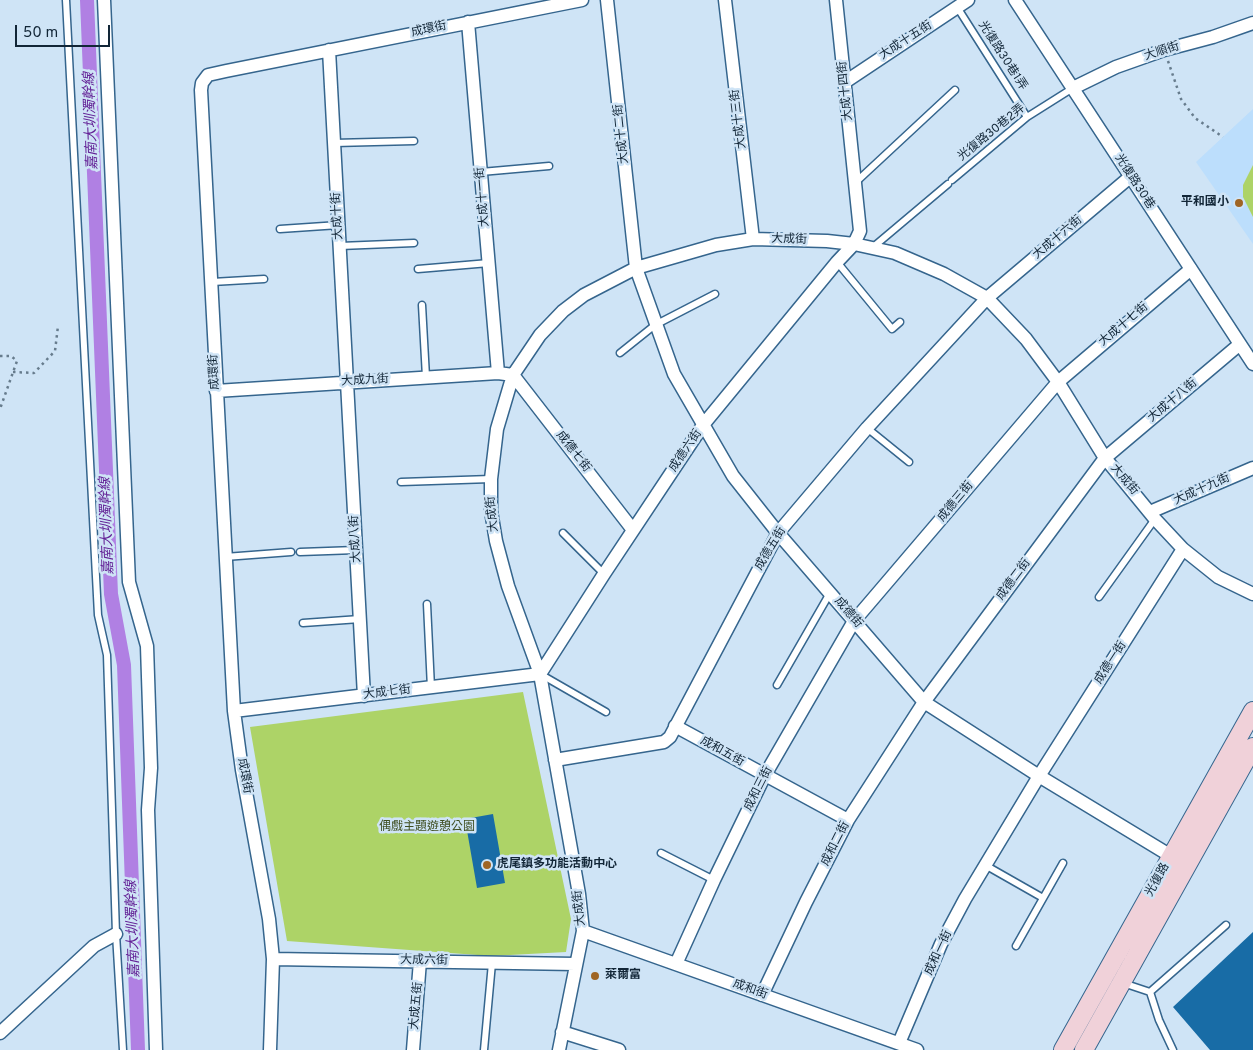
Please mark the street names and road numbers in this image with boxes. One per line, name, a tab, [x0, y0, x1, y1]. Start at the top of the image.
street label: 成環街	[410, 19, 448, 41]
street label: 大成十五街	[877, 19, 935, 63]
street label: 光復路30巷1弄	[974, 19, 1030, 93]
street label: 大順街	[1143, 40, 1181, 64]
street label: 大成十四街	[836, 60, 856, 122]
street label: 大成十三街	[728, 88, 750, 150]
street label: 光復路30巷2弄	[956, 102, 1028, 164]
street label: 大成十二街	[612, 103, 632, 165]
street label: 光復路30巷	[1111, 152, 1157, 212]
street label: 大成十一街	[473, 166, 493, 228]
street label: 大成十街	[330, 192, 346, 240]
street label: 大成十六街	[1030, 213, 1086, 263]
street label: 大成街	[771, 232, 807, 248]
street label: 大成十七街	[1096, 300, 1152, 350]
street label: 成環街	[207, 354, 223, 390]
street label: 大成九街	[341, 373, 389, 389]
street label: 大成十八街	[1145, 376, 1201, 426]
street label: 成德六街	[667, 427, 705, 475]
street label: 成德七街	[553, 429, 593, 475]
street label: 大成街	[1107, 462, 1141, 498]
street label: 大成十九街	[1172, 471, 1232, 509]
street label: 成德三街	[935, 479, 977, 525]
street label: 大成街	[484, 495, 502, 533]
street label: 大成八街	[348, 515, 364, 563]
street label: 成德五街	[752, 525, 790, 573]
street label: 成德二街	[994, 556, 1034, 604]
street label: 成德街	[831, 595, 865, 631]
street label: 成德一街	[1092, 639, 1130, 687]
street label: 大成七街	[362, 683, 412, 703]
street label: 成和五街	[698, 734, 746, 770]
street label: 成環街	[234, 757, 254, 795]
street label: 成和三街	[742, 764, 776, 814]
street label: 成和二街	[819, 819, 853, 869]
street label: 光復路	[1143, 861, 1173, 899]
street label: 大成街	[571, 889, 589, 927]
street label: 成和一街	[922, 928, 956, 978]
street label: 大成六街	[400, 953, 448, 969]
street label: 成和街	[731, 977, 769, 1003]
street label: 大成五街	[408, 981, 426, 1031]

